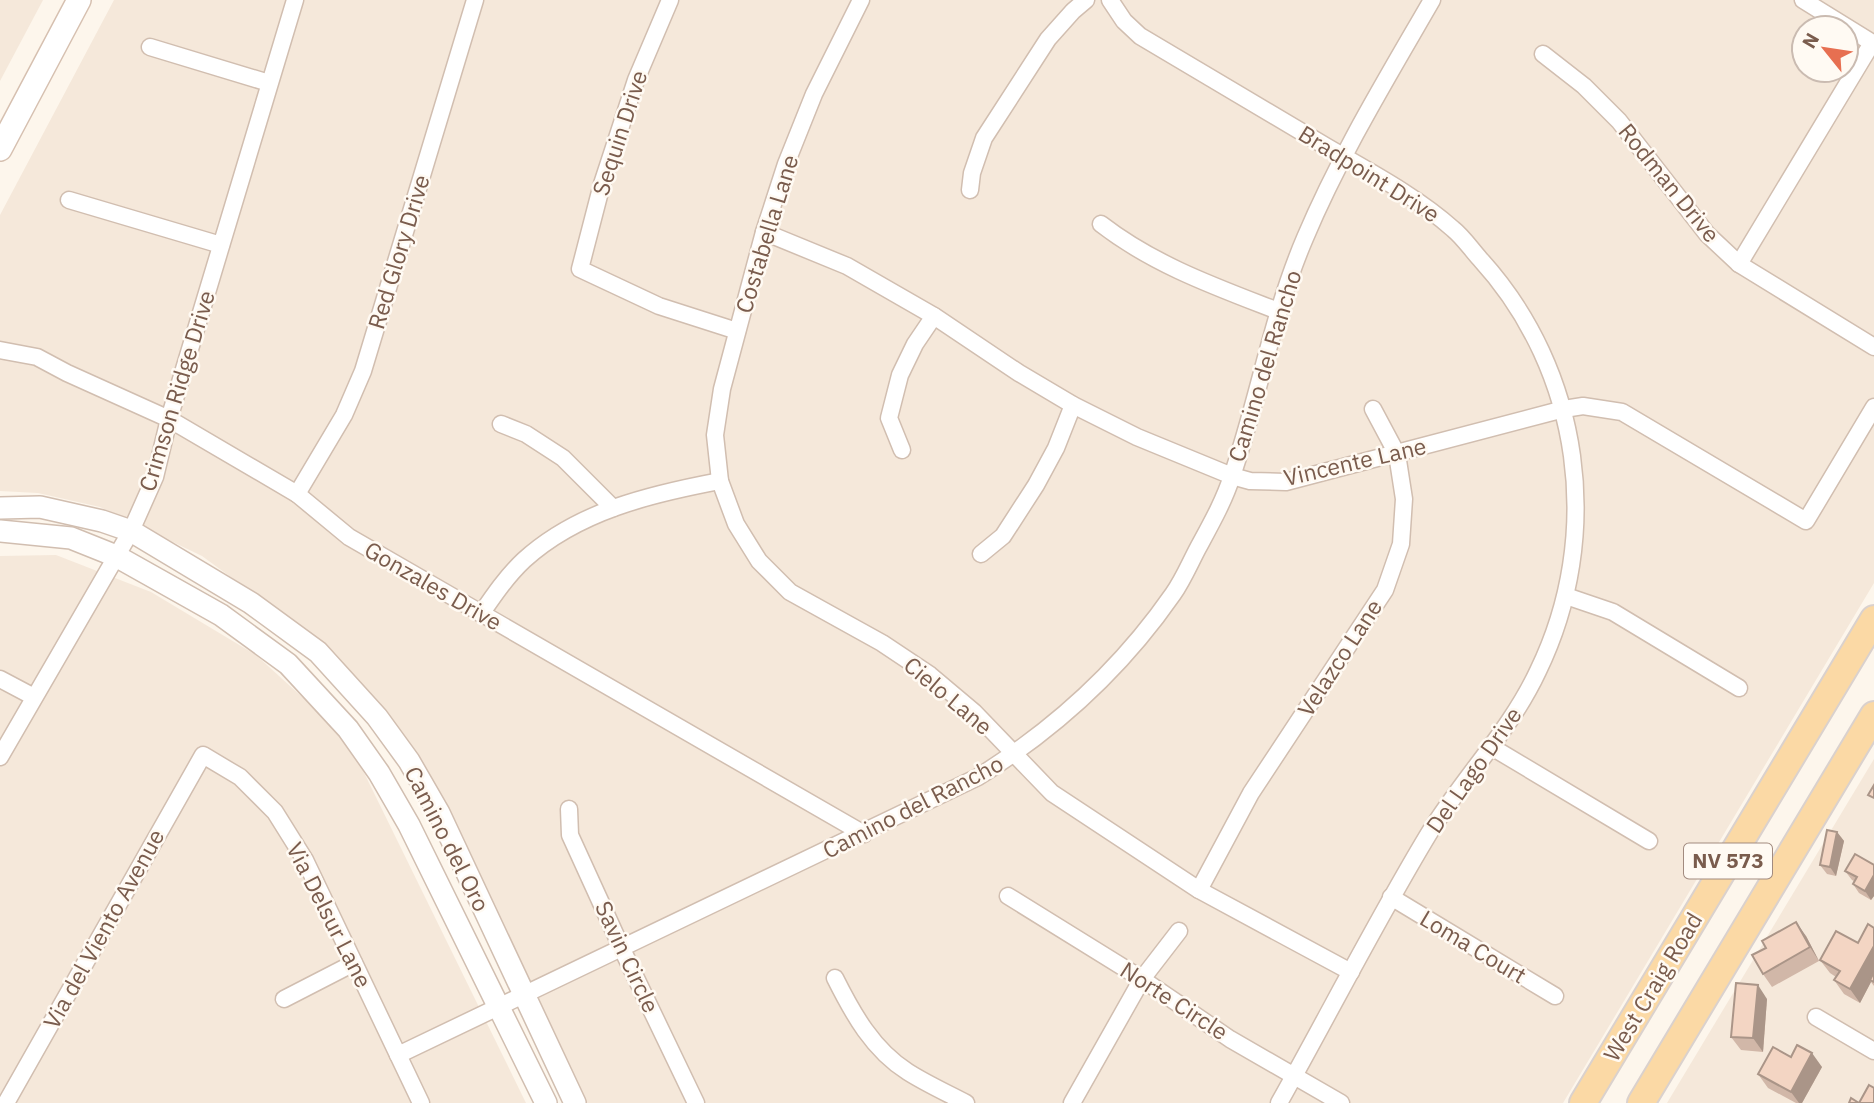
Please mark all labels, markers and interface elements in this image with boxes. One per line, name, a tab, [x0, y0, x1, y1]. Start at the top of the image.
north arrow	[1790, 14, 1860, 84]
text: N	[1796, 29, 1824, 52]
street label: Sequin Drive	[585, 66, 653, 199]
street label: Rodman Drive	[1613, 117, 1727, 248]
street label: Bradpoint Drive	[1293, 118, 1446, 229]
street label: Costabella Lane	[728, 151, 804, 317]
street label: Red Glory Drive	[360, 171, 436, 333]
street label: Camino del Rancho	[1221, 266, 1307, 465]
street label: Crimson Ridge Drive	[131, 287, 221, 495]
street label: Vincente Lane	[1281, 430, 1429, 492]
street label: Gonzales Drive	[359, 534, 508, 637]
street label: Velazco Lane	[1290, 593, 1388, 722]
street label: Cielo Lane	[898, 649, 999, 741]
street label: Del Lago Drive	[1419, 701, 1528, 838]
street label: Camino del Rancho	[817, 748, 1008, 865]
street label: Camino del Oro	[398, 761, 497, 916]
street label: Via del Viento Avenue	[36, 823, 170, 1034]
street label: Via Delsur Lane	[280, 837, 379, 992]
road number: NV 573	[1684, 844, 1772, 878]
street label: Savin Circle	[589, 896, 667, 1017]
street label: Loma Court	[1415, 903, 1532, 990]
street label: West Craig Road	[1596, 907, 1708, 1066]
street label: Norte Circle	[1115, 954, 1234, 1046]

